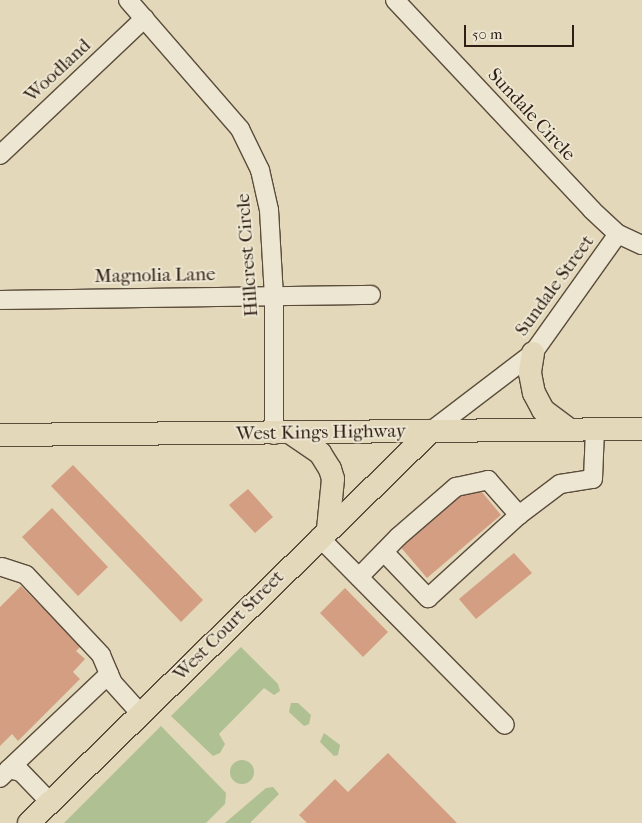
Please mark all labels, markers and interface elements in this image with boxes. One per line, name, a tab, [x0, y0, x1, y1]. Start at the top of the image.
scale bar	[467, 15, 577, 47]
text: 50 m	[472, 25, 502, 43]
street label: Woodland	[20, 35, 96, 107]
street label: Sundale Circle	[482, 64, 580, 166]
street label: Hillcrest Circle	[232, 192, 264, 318]
street label: Sundale Street	[511, 231, 599, 341]
street label: Magnolia Lane	[94, 264, 216, 288]
street label: West Kings Highway	[236, 420, 406, 446]
street label: West Court Street	[169, 566, 289, 686]

